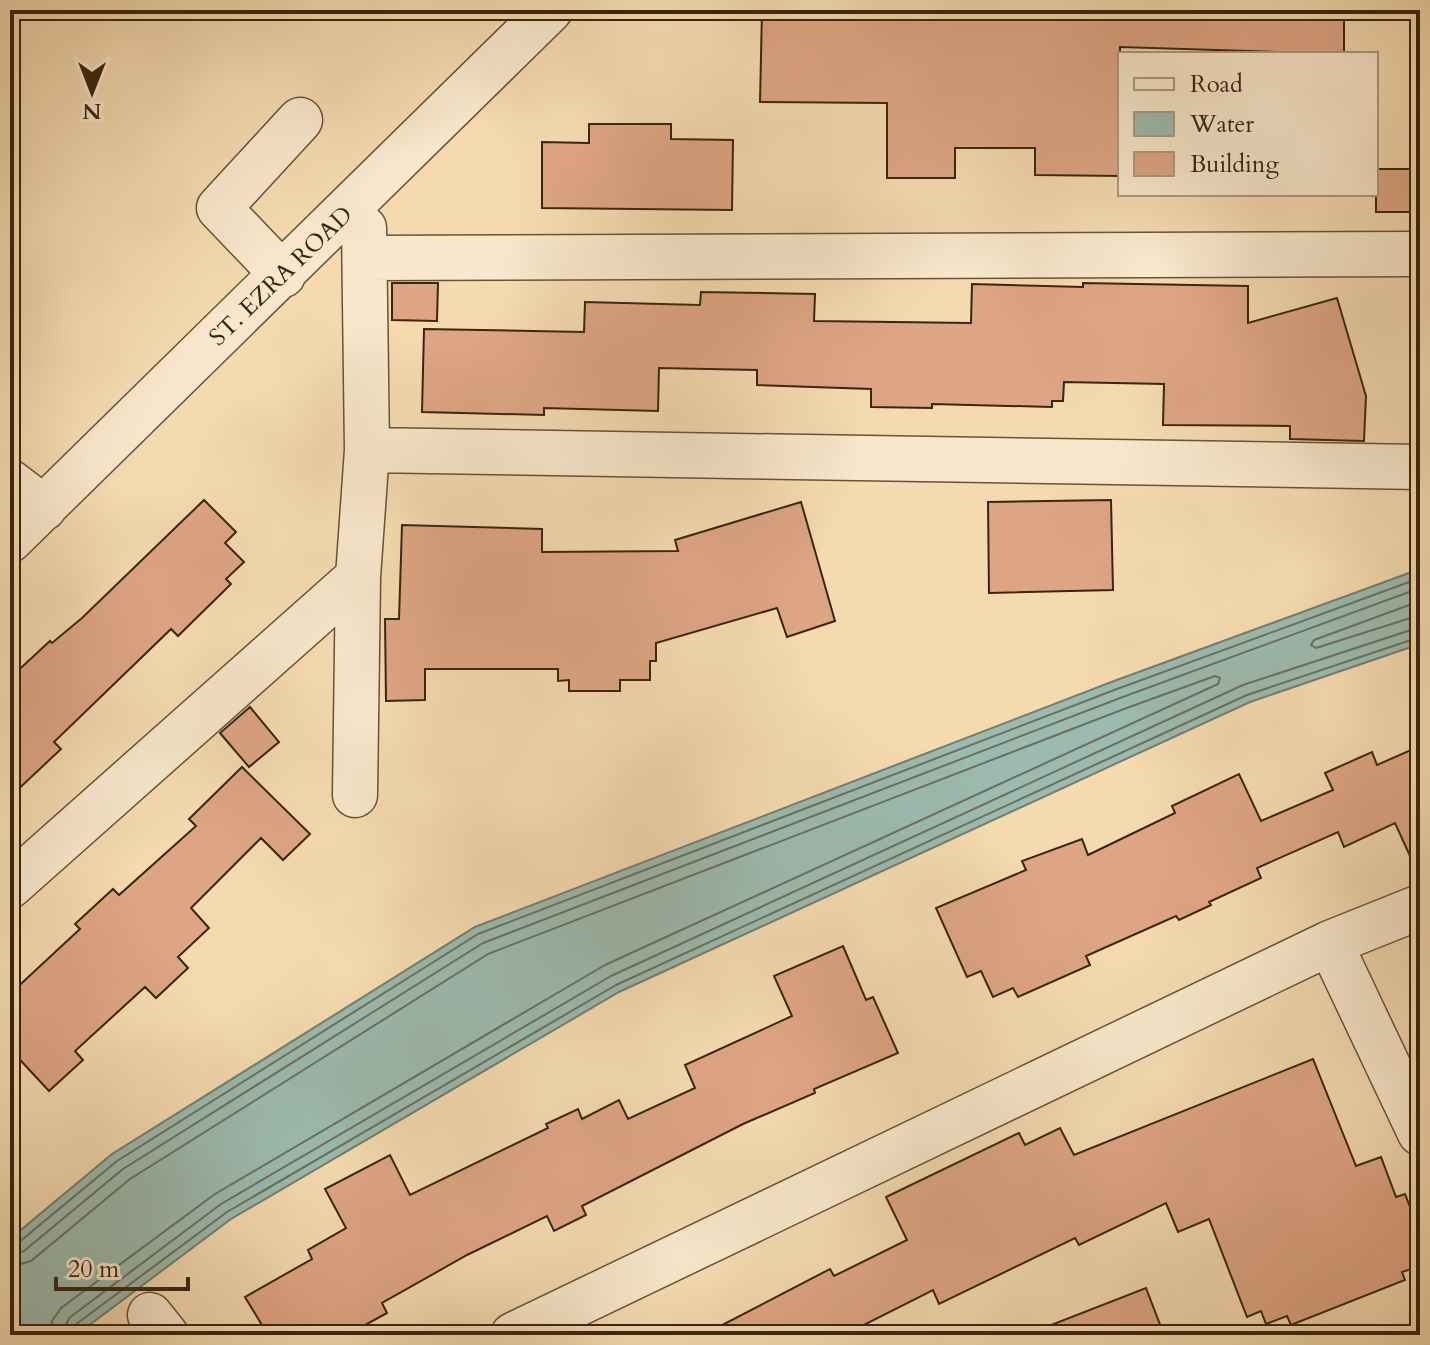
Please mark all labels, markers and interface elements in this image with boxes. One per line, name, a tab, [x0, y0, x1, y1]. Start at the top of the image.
north arrow	[52, 52, 132, 132]
legend	[1118, 52, 1378, 196]
text: Road	[1190, 68, 1243, 101]
text: N	[82, 96, 102, 126]
text: Water	[1189, 108, 1254, 141]
text: Building	[1190, 148, 1280, 181]
street label: ST. EZRA ROAD	[202, 199, 360, 353]
scale bar	[56, 1241, 188, 1291]
text: 20 m	[68, 1253, 120, 1286]

